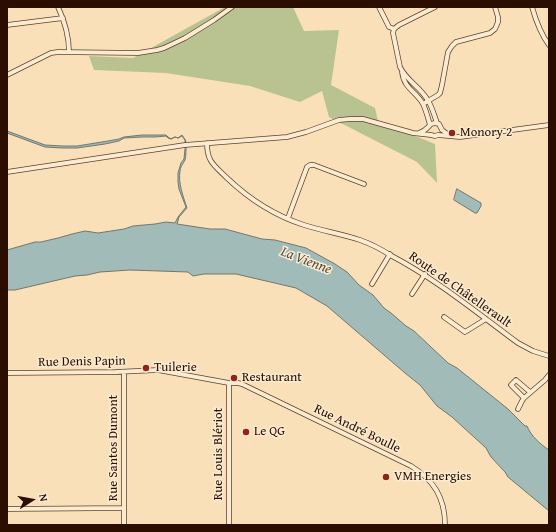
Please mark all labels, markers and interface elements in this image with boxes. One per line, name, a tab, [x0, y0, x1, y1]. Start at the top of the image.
place label: Monory 2	[460, 125, 512, 141]
marker: Monory 2	[447, 128, 457, 138]
water label: La Vienne	[278, 244, 334, 278]
street label: Route de Châtellerault	[406, 249, 514, 331]
street label: Rue Denis Papin	[38, 353, 126, 371]
place label: Tuilerie	[154, 360, 197, 376]
marker: Tuilerie	[141, 363, 151, 373]
place label: Restaurant	[242, 370, 302, 386]
marker: Restaurant	[229, 373, 239, 383]
street label: Rue Santos Dumont	[106, 395, 122, 501]
street label: Rue André Boulle	[311, 401, 403, 457]
street label: Rue Louis Blériot	[211, 408, 227, 500]
place label: Le QG	[254, 424, 285, 440]
marker: Le QG	[241, 427, 251, 437]
place label: VMH Energies	[394, 469, 471, 485]
marker: VMH Energies	[381, 472, 391, 482]
north arrow	[12, 480, 52, 520]
text: N	[35, 493, 52, 503]

